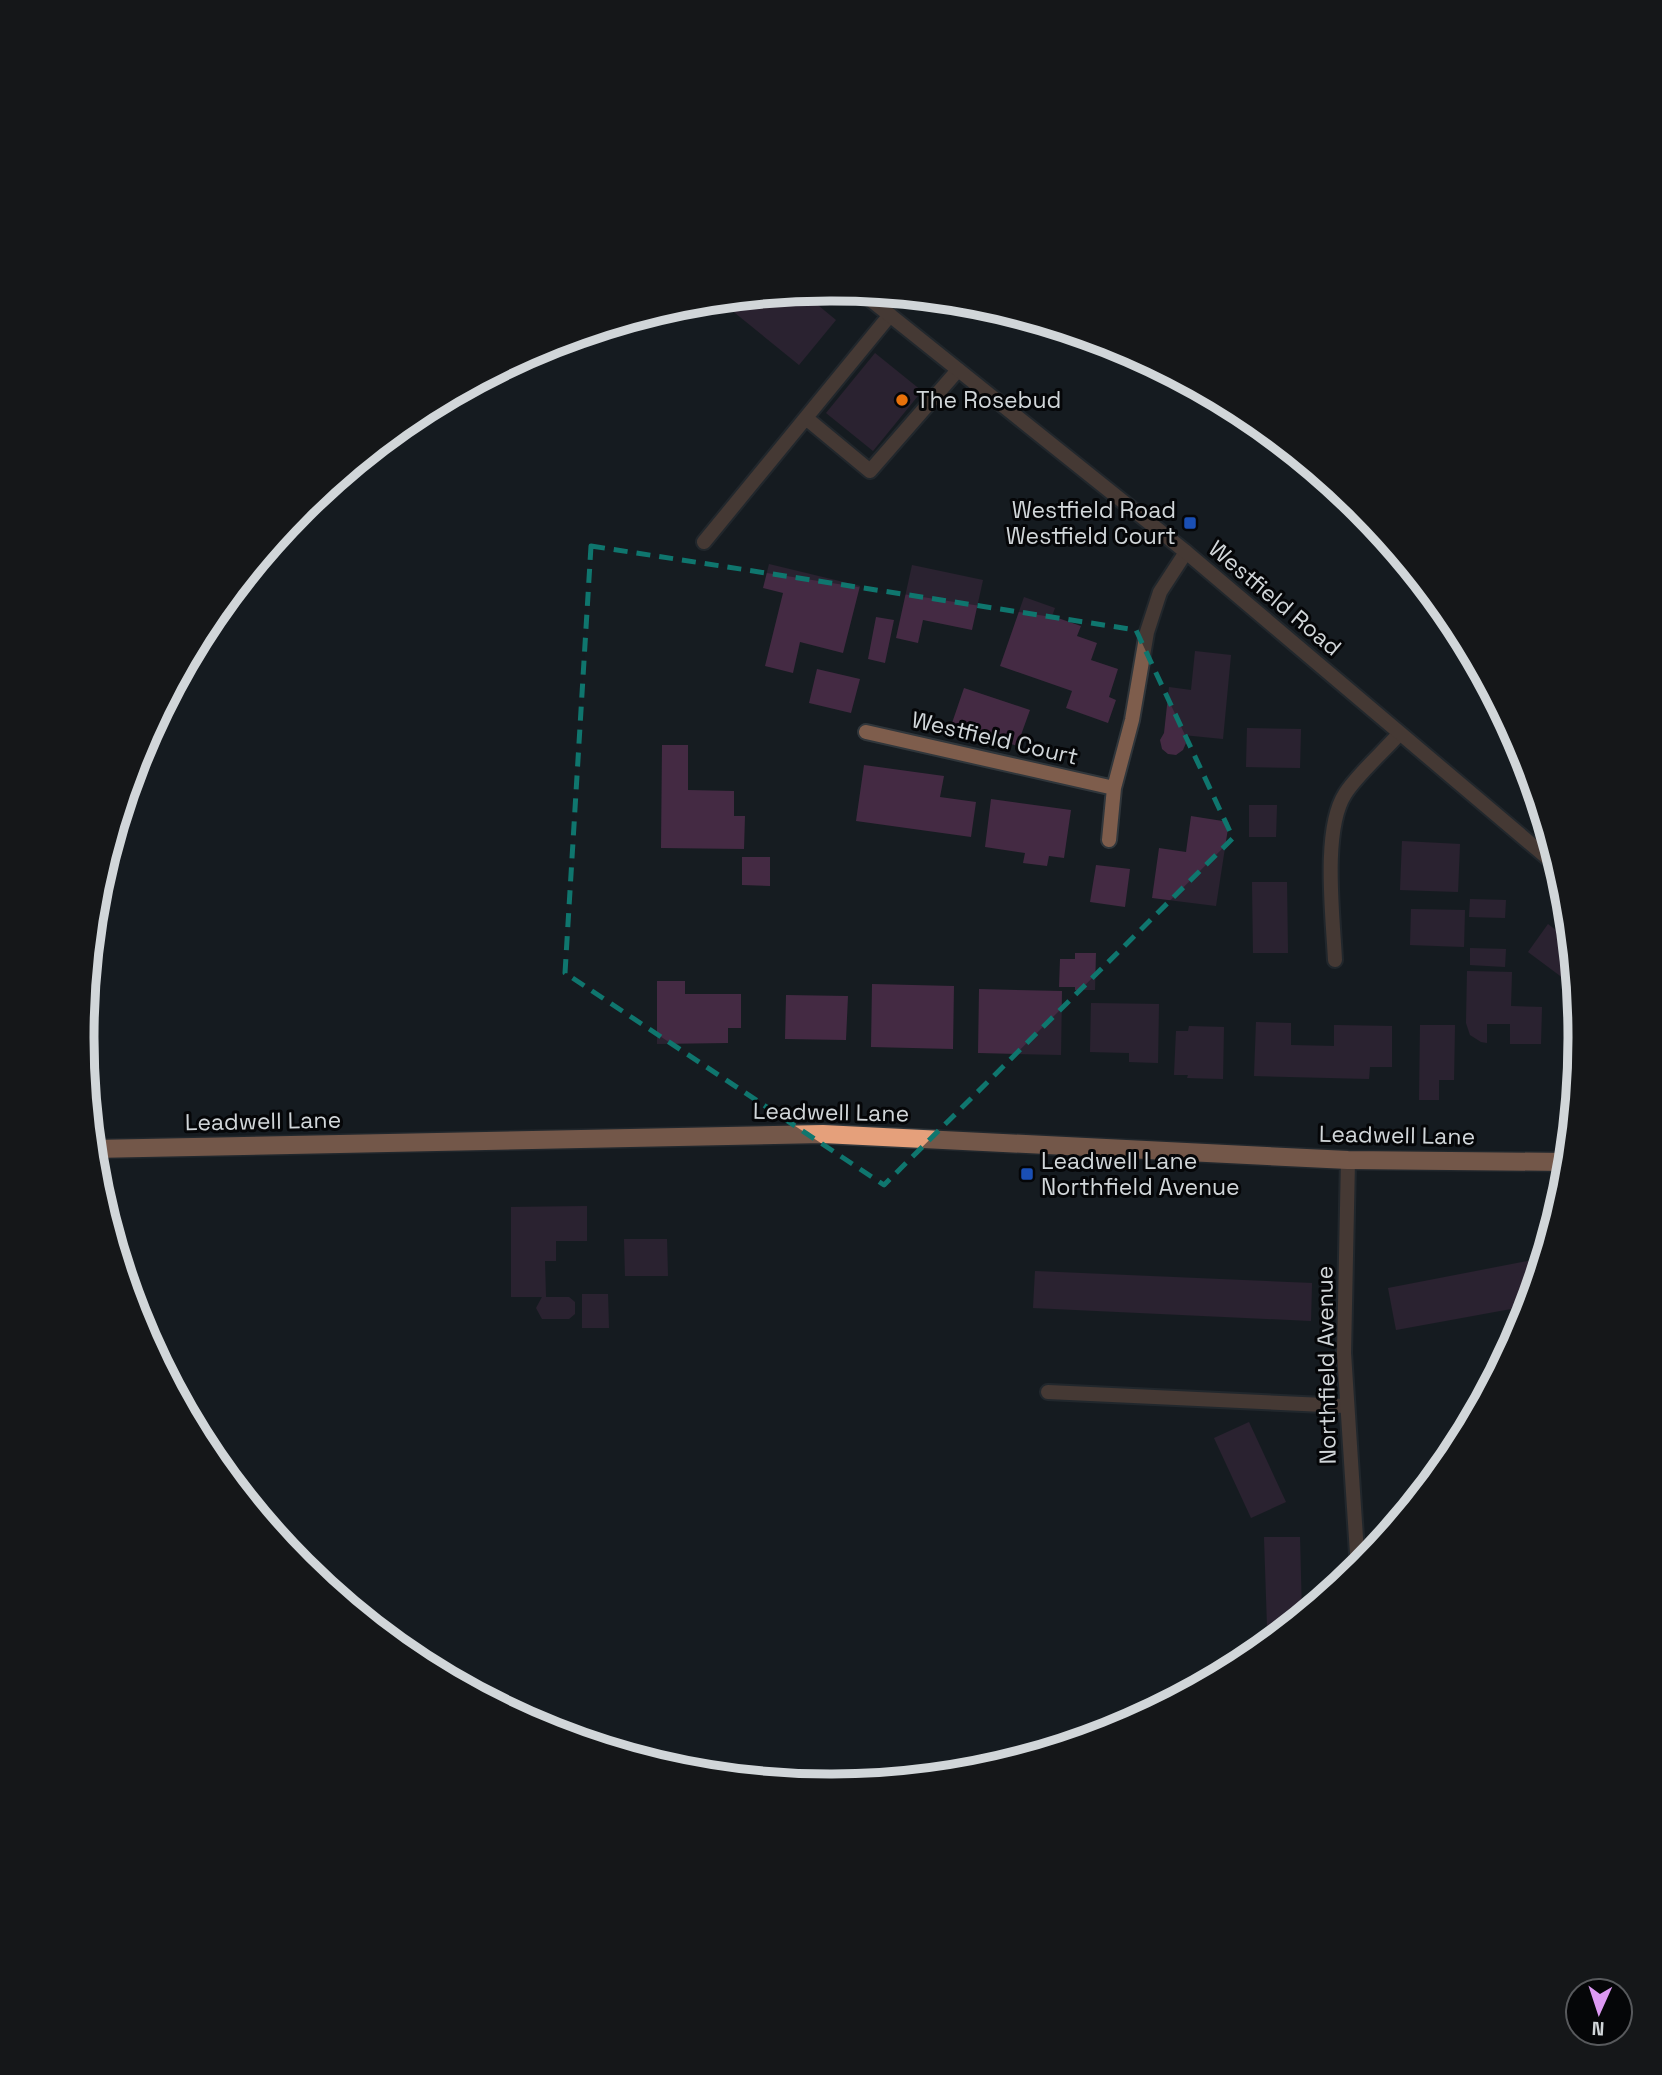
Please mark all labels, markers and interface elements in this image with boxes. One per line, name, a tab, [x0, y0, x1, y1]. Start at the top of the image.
place label: The Rosebud	[916, 385, 1061, 415]
marker: The Rosebud	[894, 392, 910, 408]
place label: Westfield Road Westfield Court	[1006, 495, 1176, 551]
marker: Westfield Road Westfield Court	[1182, 515, 1198, 531]
street label: Westfield Road	[1202, 534, 1348, 662]
street label: Westfield Court	[909, 704, 1081, 772]
street label: Leadwell Lane	[753, 1096, 909, 1128]
street label: Leadwell Lane	[185, 1105, 341, 1137]
street label: Leadwell Lane	[1319, 1119, 1475, 1151]
place label: Leadwell Lane Northfield Avenue	[1041, 1146, 1240, 1202]
marker: Leadwell Lane Northfield Avenue	[1019, 1166, 1035, 1182]
street label: Northfield Avenue	[1309, 1265, 1343, 1465]
north arrow	[1564, 1977, 1634, 2047]
text: N	[1591, 2016, 1605, 2041]

